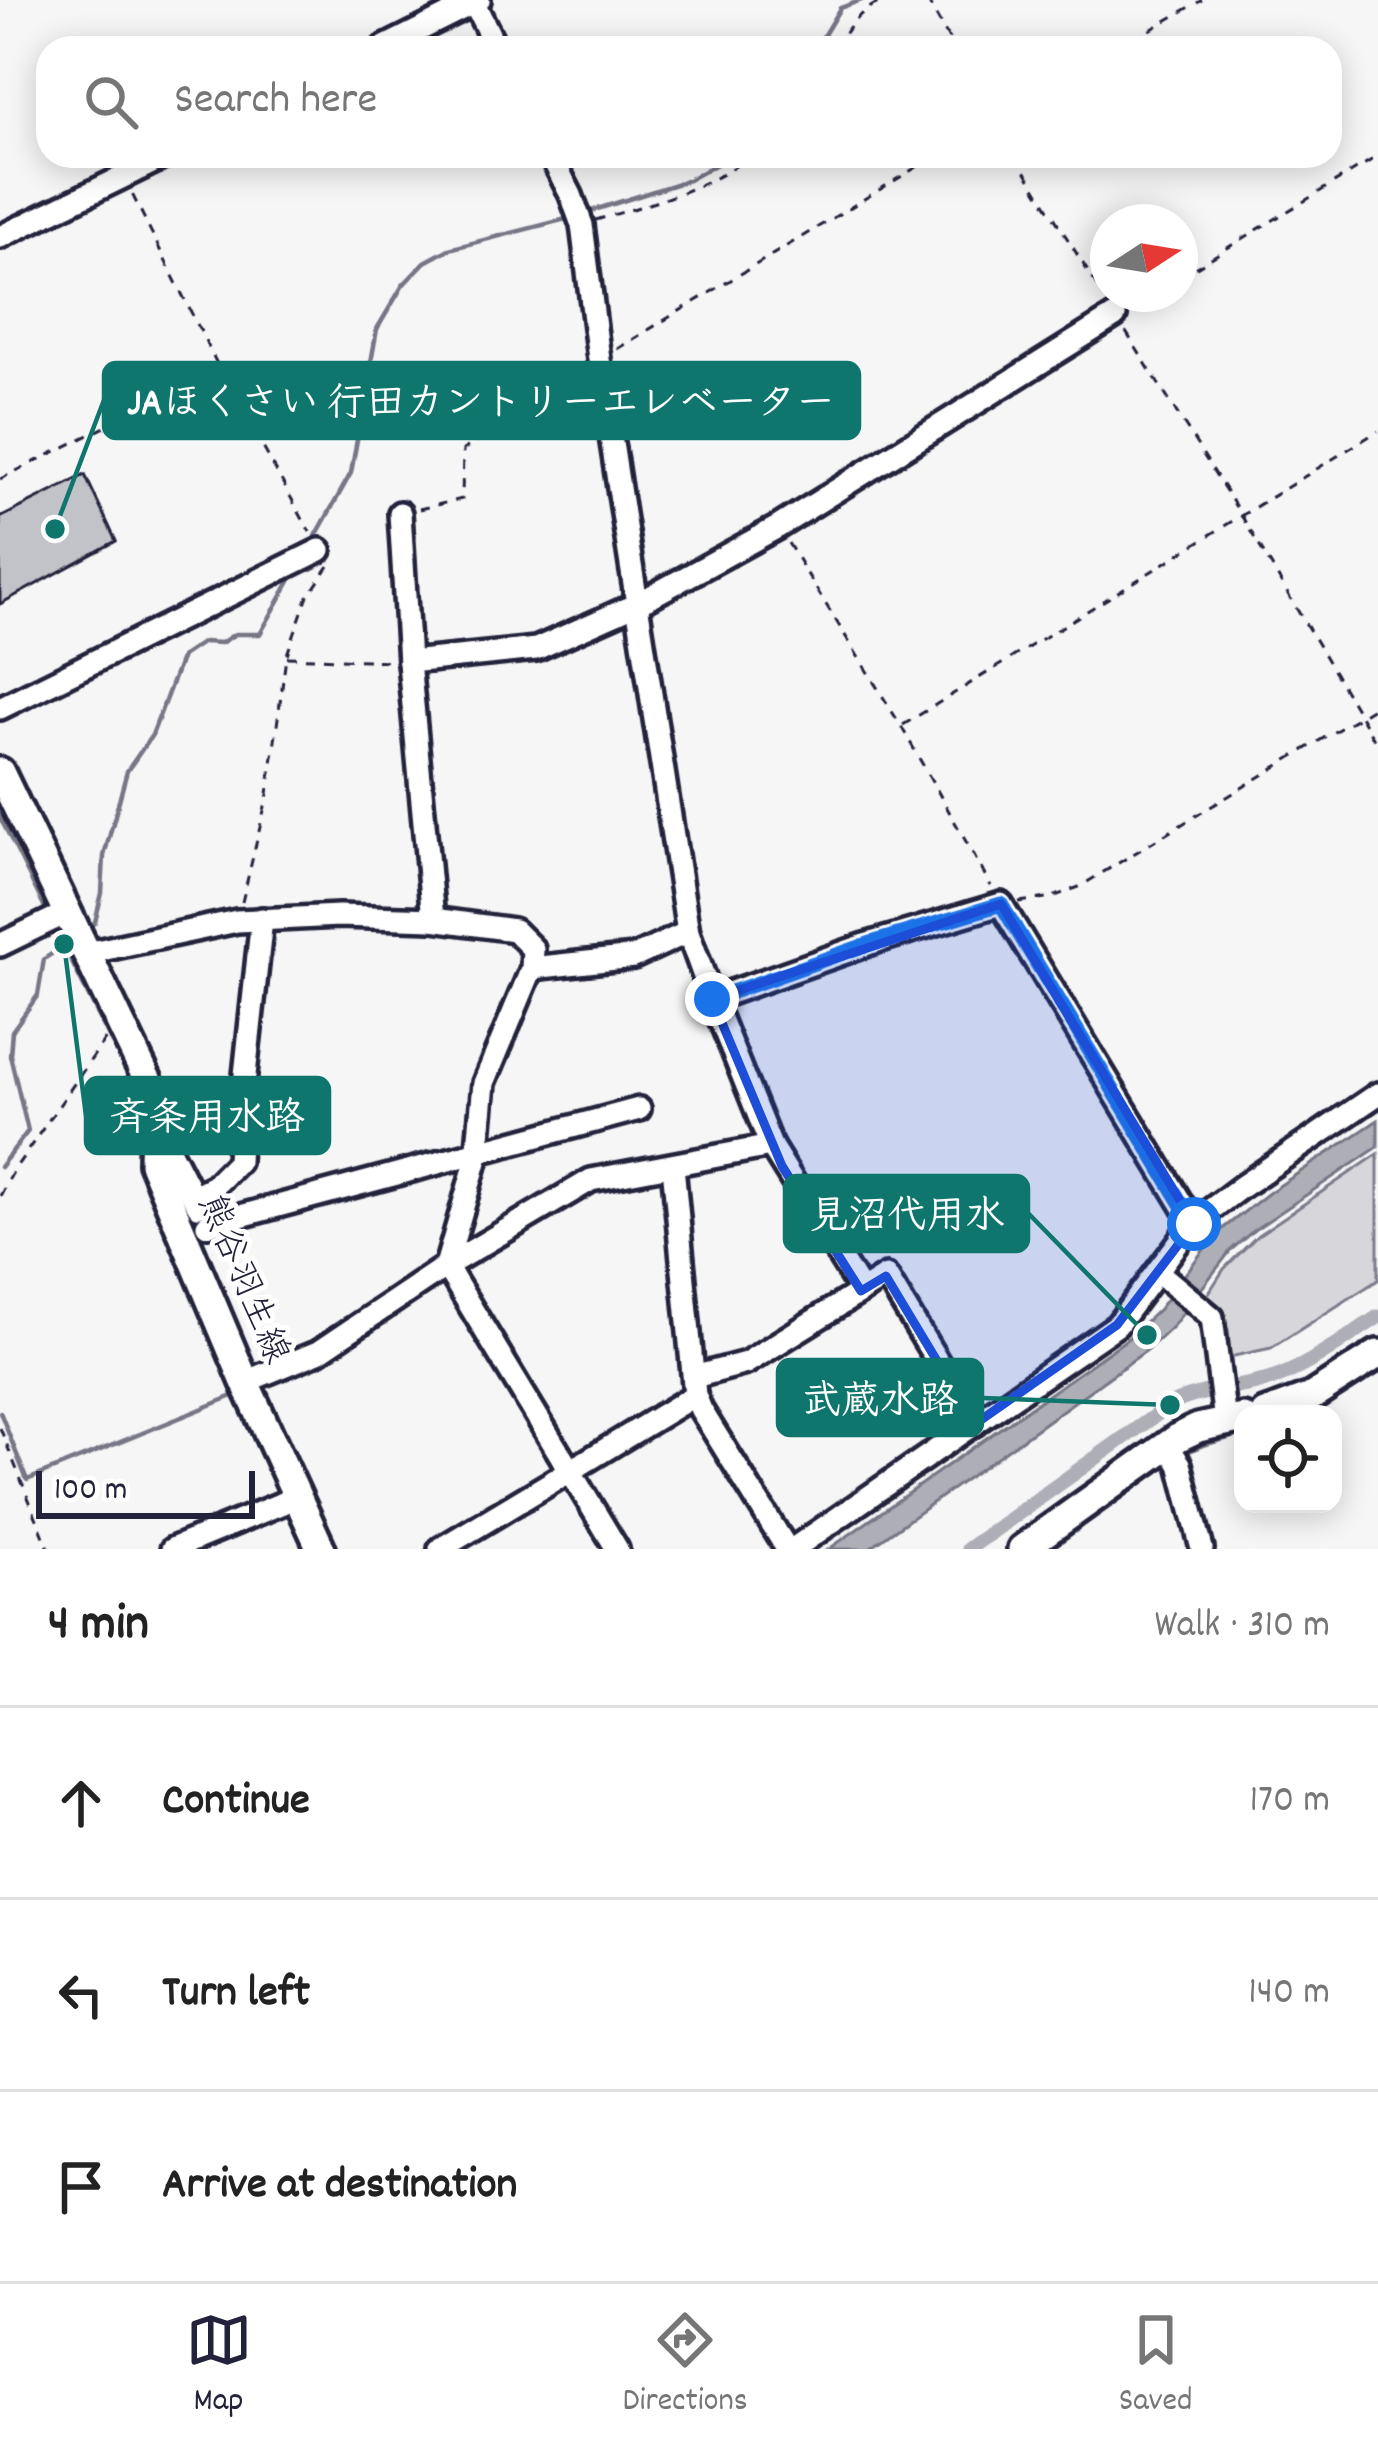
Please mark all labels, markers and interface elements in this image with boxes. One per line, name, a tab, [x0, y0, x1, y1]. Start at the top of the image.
search box	[36, 36, 1342, 168]
icon: search	[78, 69, 144, 135]
text: Search here	[174, 70, 377, 134]
north arrow	[1090, 204, 1198, 312]
callout: JAほくさい 行田カントリーエレベーター	[104, 363, 859, 438]
text: JAほくさい 行田カントリーエレベーター	[127, 379, 835, 434]
route end	[685, 972, 739, 1026]
callout: 斉条用水路	[86, 1078, 329, 1153]
text: 斉条用水路	[109, 1094, 305, 1149]
callout: 見沼代用水	[785, 1176, 1028, 1251]
street label: 熊谷羽生線	[182, 1187, 300, 1373]
text: 見沼代用水	[809, 1192, 1005, 1247]
route start	[1167, 1197, 1221, 1251]
callout: 武蔵水路	[778, 1360, 982, 1435]
text: 武蔵水路	[802, 1377, 958, 1432]
map controls	[1234, 1405, 1342, 1513]
button: locate	[1234, 1405, 1342, 1513]
scale bar	[36, 1465, 255, 1518]
text: 100 m	[54, 1468, 127, 1515]
text: 4 min	[48, 1591, 149, 1663]
text: Walk · 310 m	[1154, 1600, 1330, 1655]
icon: ahead	[48, 1770, 114, 1836]
text: Continue	[162, 1771, 310, 1835]
text: 170 m	[1250, 1775, 1330, 1830]
icon: left	[48, 1962, 114, 2028]
text: Turn left	[162, 1963, 310, 2027]
text: 140 m	[1248, 1967, 1330, 2022]
icon: arrive	[48, 2154, 114, 2220]
text: Arrive at destination	[162, 2155, 517, 2219]
tab: Map	[186, 2307, 252, 2426]
tab: Directions	[623, 2307, 748, 2426]
tab: Saved	[1119, 2307, 1192, 2426]

